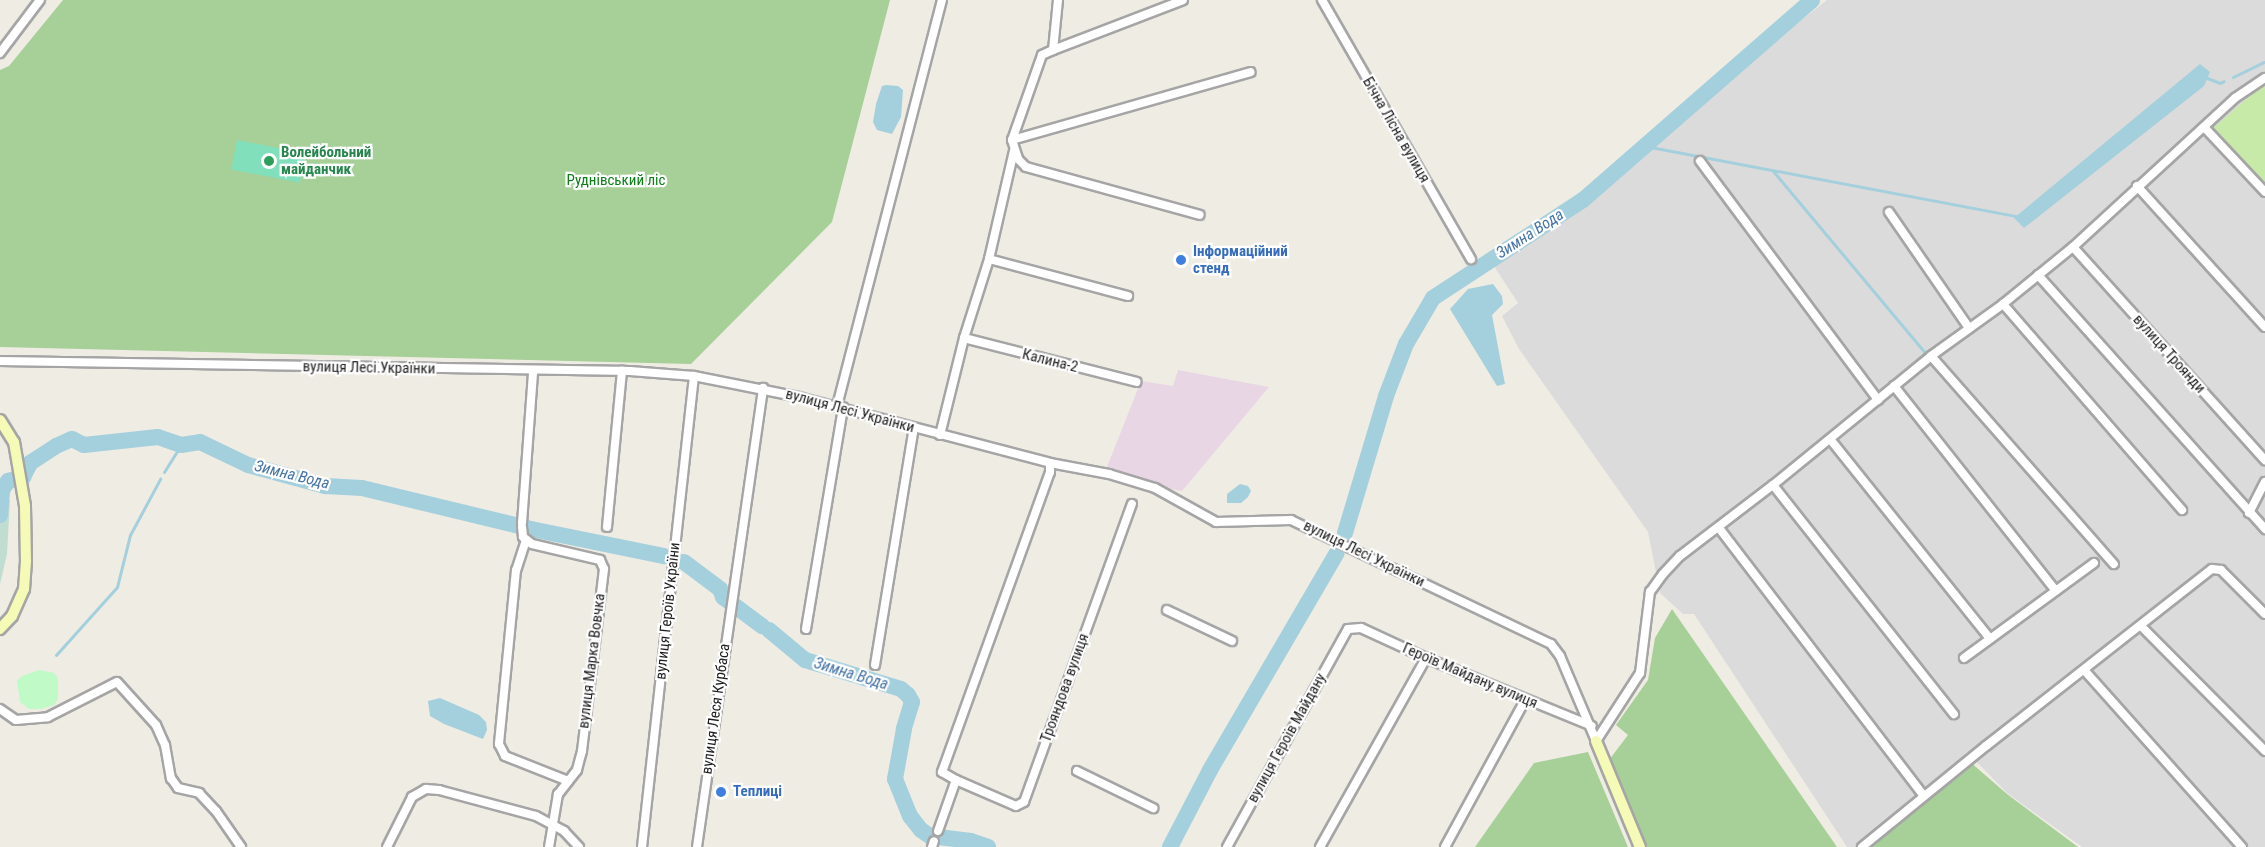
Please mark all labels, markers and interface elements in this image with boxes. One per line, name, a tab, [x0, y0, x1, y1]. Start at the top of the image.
street label: Бічна Лісна вулиця	[1358, 74, 1434, 186]
place label: Волейбольний майданчик	[281, 143, 371, 178]
marker: Волейбольний майданчик	[262, 154, 276, 168]
park label: Руднівський ліс	[567, 172, 665, 190]
water label: Зимна Вода	[1493, 205, 1567, 263]
place label: Інформаційний стенд	[1193, 242, 1288, 277]
marker: Інформаційний стенд	[1174, 253, 1188, 267]
street label: вулиця Троянди	[2129, 311, 2209, 397]
street label: Калина-2	[1020, 345, 1080, 377]
street label: вулиця Лесі Українки	[303, 358, 435, 378]
street label: вулиця Лесі Українки	[784, 385, 916, 437]
water label: Зимна Вода	[253, 456, 331, 494]
street label: вулиця Лесі Українки	[1300, 517, 1428, 591]
street label: вулиця Героїв України	[652, 542, 684, 680]
street label: вулиця Марка Вовчка	[575, 592, 609, 730]
street label: Трояндова вулиця	[1037, 631, 1093, 745]
street label: Героїв Майдану вулиця	[1400, 639, 1540, 713]
street label: вулиця Леся Курбаса	[698, 643, 734, 775]
water label: Зимна Вода	[812, 654, 890, 694]
street label: вулиця Героїв Майдану	[1244, 670, 1330, 806]
place label: Теплиці	[733, 783, 782, 801]
marker: Теплиці	[714, 785, 728, 799]

